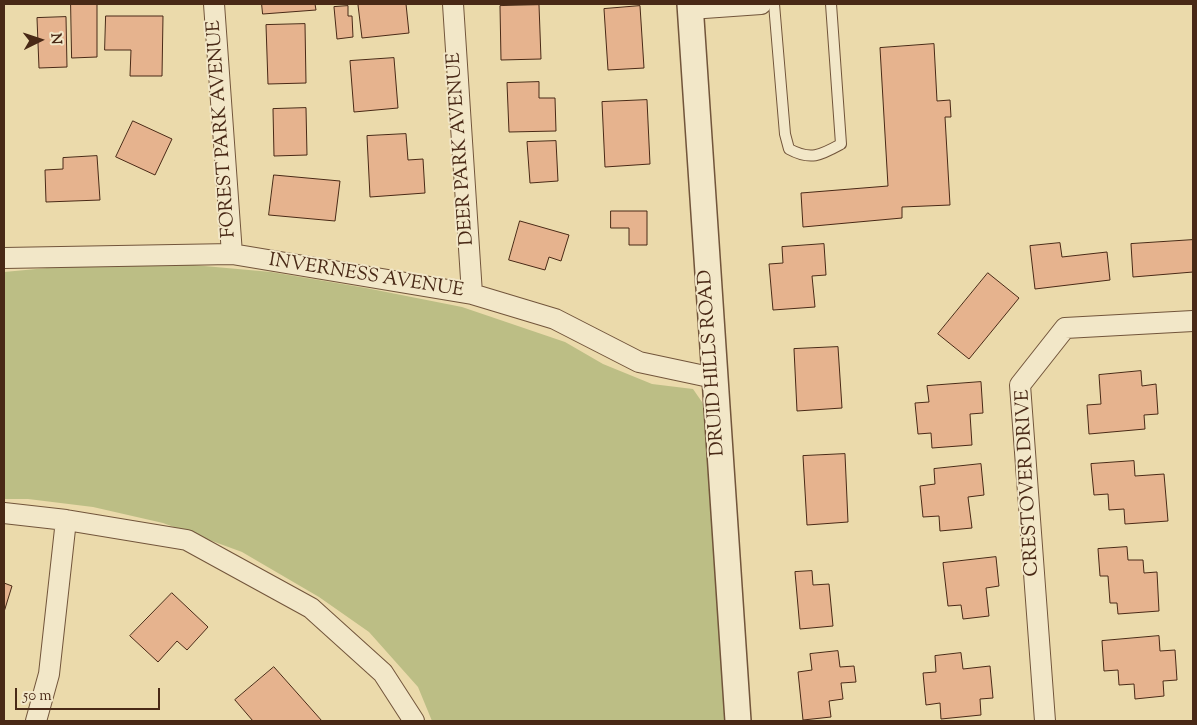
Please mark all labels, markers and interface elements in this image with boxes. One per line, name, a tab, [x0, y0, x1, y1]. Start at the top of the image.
north arrow	[15, 15, 65, 65]
street label: FOREST PARK AVENUE	[204, 19, 242, 239]
text: N	[45, 33, 65, 45]
street label: DEER PARK AVENUE	[444, 52, 480, 246]
street label: INVERNESS AVENUE	[267, 250, 465, 304]
street label: DRUID HILLS ROAD	[695, 269, 731, 457]
street label: CRESTOVER DRIVE	[1013, 389, 1045, 577]
scale bar	[18, 678, 162, 710]
text: 50 m	[23, 686, 52, 707]

